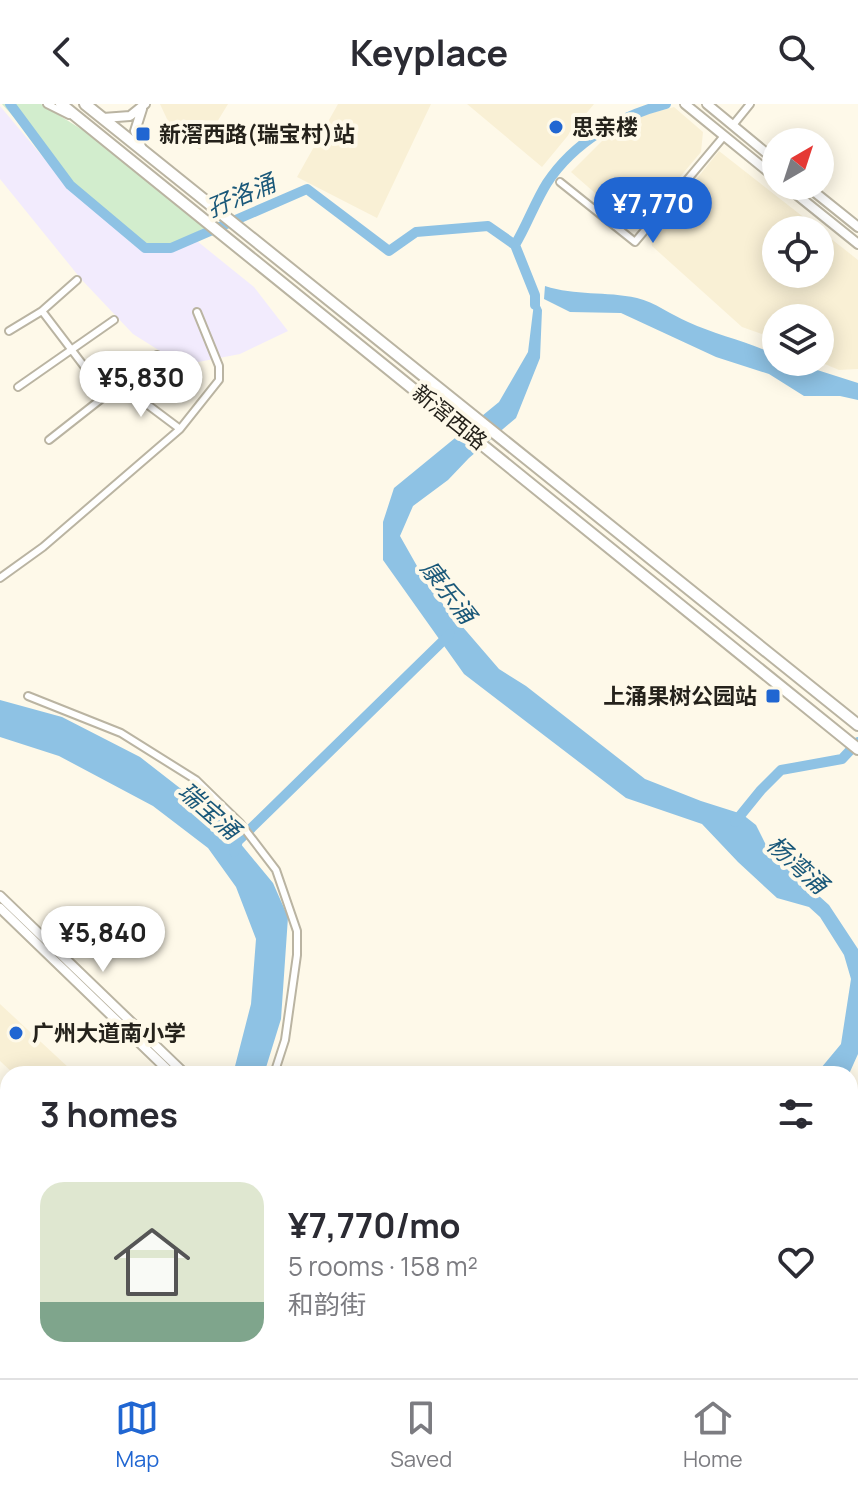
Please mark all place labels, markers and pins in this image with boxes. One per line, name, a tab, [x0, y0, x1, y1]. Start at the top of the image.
place label: 思亲楼	[572, 112, 638, 142]
marker: 思亲楼	[547, 118, 565, 136]
place label: 新滘西路(瑞宝村)站	[159, 119, 355, 149]
marker: 新滘西路(瑞宝村)站	[134, 125, 152, 143]
pin: ¥7,770	[588, 177, 718, 245]
pin: ¥5,830	[76, 351, 206, 419]
place label: 上涌果树公园站	[603, 681, 757, 711]
marker: 上涌果树公园站	[764, 687, 782, 705]
pin: ¥5,840	[38, 906, 168, 974]
place label: 广州大道南小学	[32, 1018, 186, 1048]
marker: 广州大道南小学	[7, 1024, 25, 1042]

